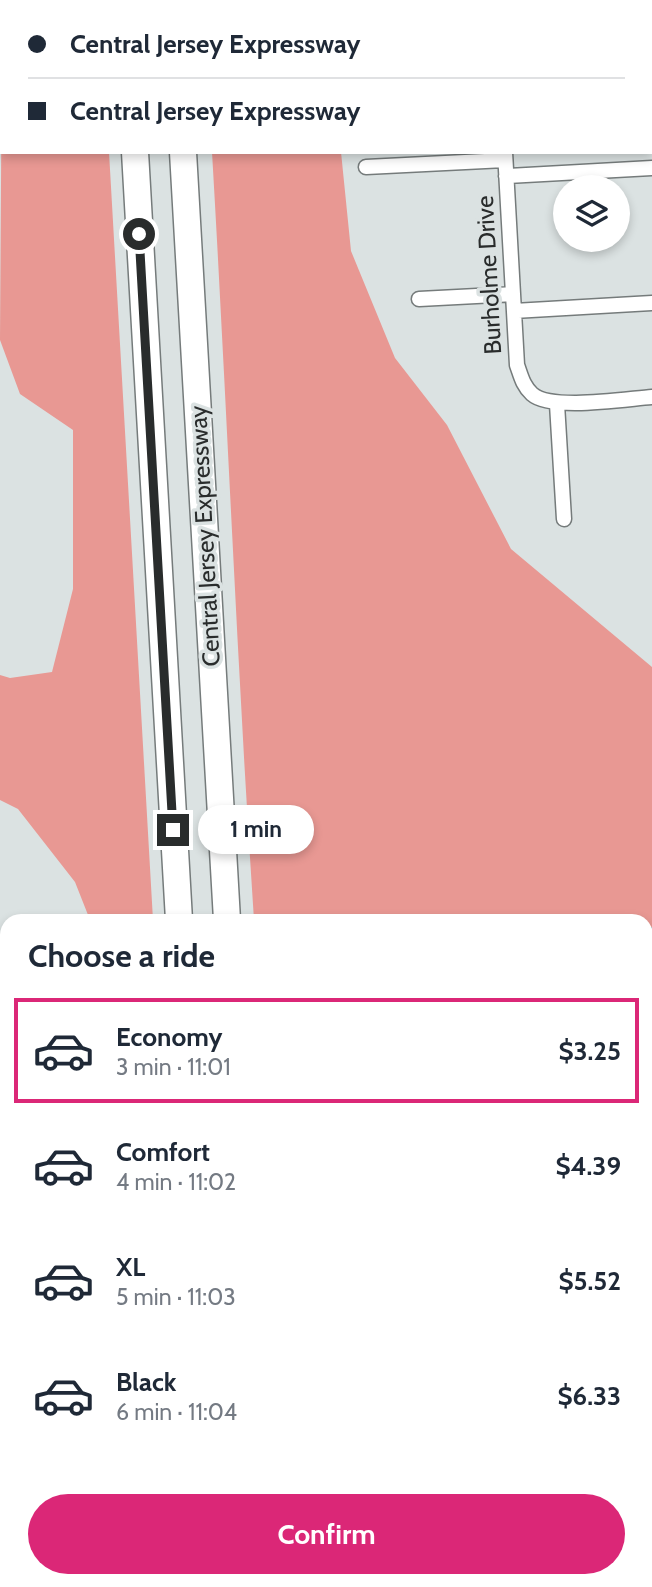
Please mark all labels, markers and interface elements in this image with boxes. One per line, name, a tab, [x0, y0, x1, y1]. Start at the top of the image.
text: Central Jersey Expressway	[70, 28, 360, 60]
text: Central Jersey Expressway	[70, 95, 360, 127]
map controls	[553, 175, 630, 252]
button: layers	[553, 175, 630, 252]
street label: Burholme Drive	[470, 195, 507, 355]
route start	[123, 218, 155, 250]
street label: Central Jersey Expressway	[183, 405, 226, 667]
callout: 1 min	[198, 806, 313, 854]
route end	[157, 814, 189, 846]
text: 1 min	[230, 815, 282, 843]
text: Choose a ride	[28, 936, 215, 975]
icon: car	[32, 1019, 95, 1082]
text: Economy	[116, 1021, 222, 1053]
text: $3.25	[558, 1035, 621, 1067]
text: 3 min · 11:01	[116, 1053, 231, 1081]
icon: car	[32, 1134, 95, 1197]
text: Comfort	[116, 1136, 210, 1168]
text: $4.39	[555, 1150, 621, 1182]
text: 4 min · 11:02	[116, 1168, 236, 1196]
icon: car	[32, 1249, 95, 1312]
text: XL	[116, 1251, 145, 1283]
text: $5.52	[558, 1265, 621, 1297]
text: 5 min · 11:03	[116, 1283, 236, 1311]
icon: car	[32, 1364, 95, 1427]
text: Black	[116, 1366, 176, 1398]
text: $6.33	[558, 1380, 621, 1412]
text: 6 min · 11:04	[116, 1398, 237, 1426]
button: Confirm	[28, 1494, 625, 1574]

